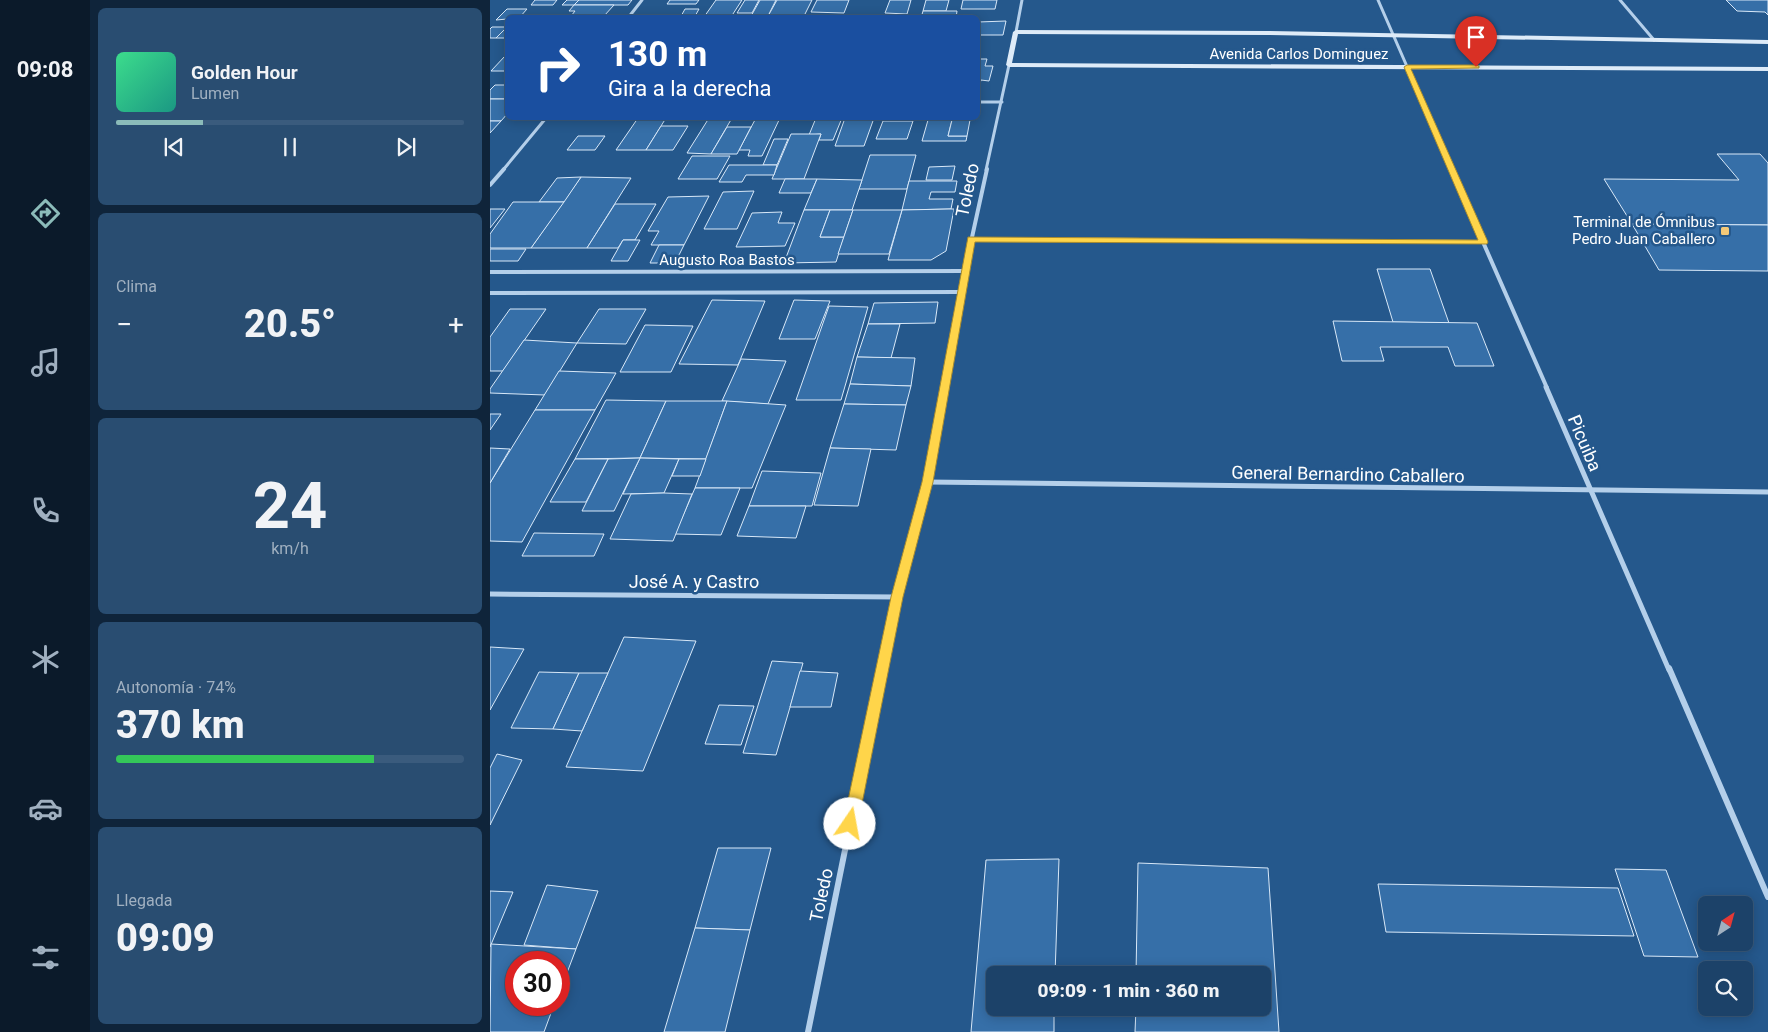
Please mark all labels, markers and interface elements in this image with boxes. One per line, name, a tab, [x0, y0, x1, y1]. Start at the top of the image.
pin	[1455, 16, 1497, 67]
icon: arrive	[1462, 23, 1490, 51]
text: 130 m	[608, 34, 707, 75]
icon: right	[525, 35, 590, 100]
street label: Avenida Carlos Dominguez	[1209, 45, 1389, 63]
text: 09:08	[17, 57, 73, 82]
text: Golden Hour	[191, 61, 298, 84]
text: Gira a la derecha	[608, 76, 772, 101]
text: Lumen	[191, 84, 239, 103]
icon: previous	[160, 133, 188, 161]
icon: pause	[276, 133, 304, 161]
icon: next	[392, 133, 420, 161]
street label: Toledo	[951, 161, 983, 219]
icon: directions	[28, 196, 63, 231]
place label: Terminal de Ómnibus Pedro Juan Caballero	[1572, 213, 1715, 248]
marker: Terminal de Ómnibus Pedro Juan Caballero	[1719, 225, 1731, 237]
street label: Augusto Roa Bastos	[659, 251, 795, 269]
text: Clima	[116, 277, 157, 296]
text: 20.5°	[244, 302, 336, 346]
text: −	[116, 308, 132, 341]
text: +	[448, 308, 464, 341]
icon: music	[28, 345, 63, 380]
street label: Picuiba	[1564, 412, 1606, 474]
street label: General Bernardino Caballero	[1231, 461, 1465, 487]
text: 24	[253, 468, 327, 544]
icon: phone	[28, 493, 63, 528]
text: km/h	[271, 539, 309, 558]
street label: José A. y Castro	[629, 571, 759, 592]
icon: climate	[28, 642, 63, 677]
text: Autonomía · 74%	[116, 678, 236, 697]
text: 370 km	[116, 703, 245, 747]
icon: car	[28, 791, 63, 826]
position arrow	[823, 797, 875, 849]
street label: Toledo	[805, 866, 837, 924]
text: Llegada	[116, 891, 172, 910]
north arrow	[1698, 896, 1752, 951]
map controls	[1698, 896, 1753, 1016]
text: 09:09	[116, 916, 215, 960]
icon: filters	[28, 940, 63, 975]
speed limit sign: 30	[505, 951, 570, 1016]
button: search	[1698, 961, 1753, 1016]
text: 09:09 · 1 min · 360 m	[1037, 979, 1220, 1002]

